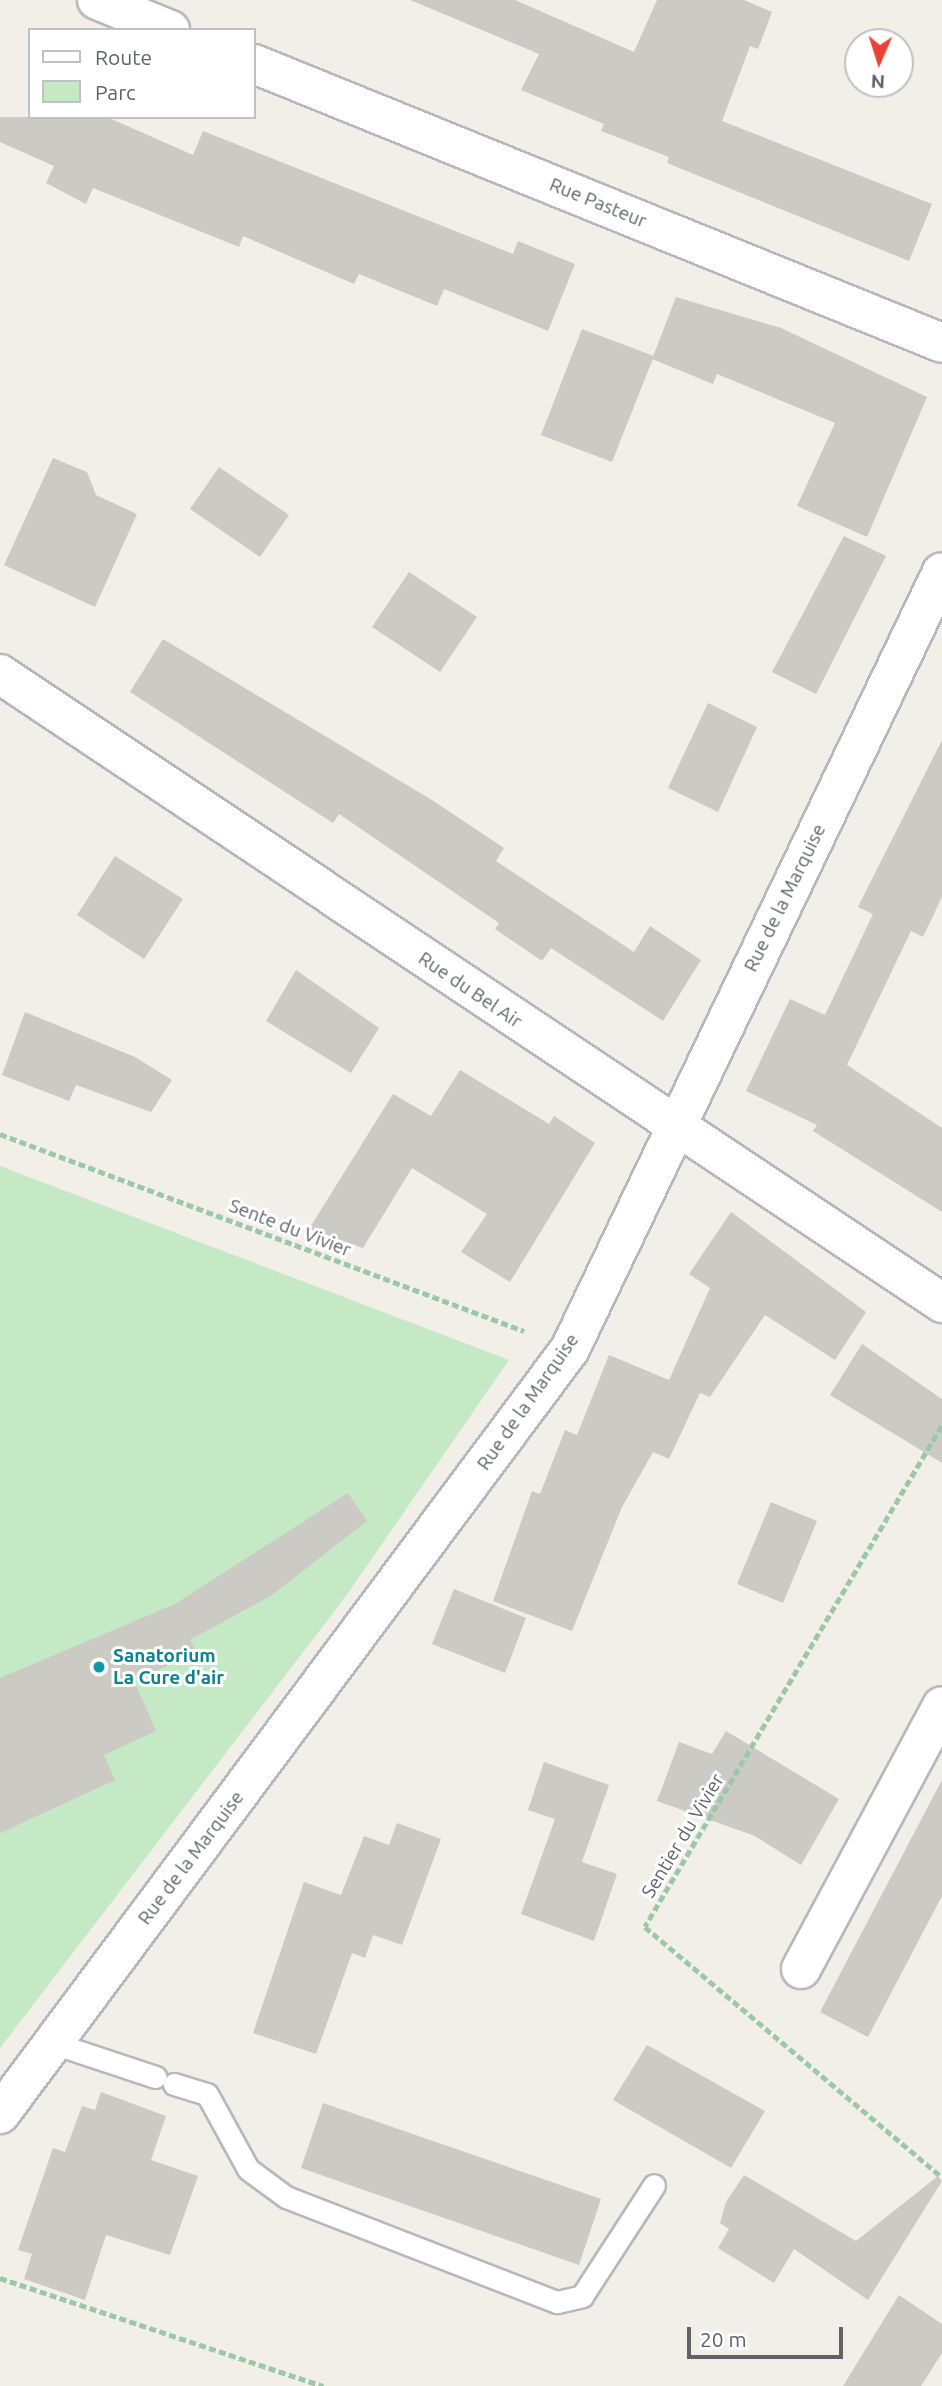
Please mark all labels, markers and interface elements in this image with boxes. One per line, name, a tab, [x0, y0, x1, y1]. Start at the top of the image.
legend	[28, 28, 256, 119]
north arrow	[844, 28, 914, 98]
text: Route	[95, 45, 152, 69]
text: N	[870, 71, 886, 93]
text: Parc	[95, 80, 136, 104]
street label: Rue Pasteur	[546, 173, 650, 233]
street label: Rue de la Marquise	[739, 820, 831, 976]
street label: Rue du Bel Air	[414, 947, 526, 1033]
street label: Sente du Vivier	[226, 1194, 354, 1262]
street label: Rue de la Marquise	[472, 1329, 584, 1475]
place label: Sanatorium La Cure d'air	[113, 1645, 224, 1689]
marker: Sanatorium La Cure d'air	[91, 1659, 107, 1675]
street label: Sentier du Vivier	[637, 1770, 729, 1902]
street label: Rue de la Marquise	[133, 1787, 249, 1929]
scale bar	[690, 2312, 846, 2356]
text: 20 m	[700, 2327, 747, 2351]

